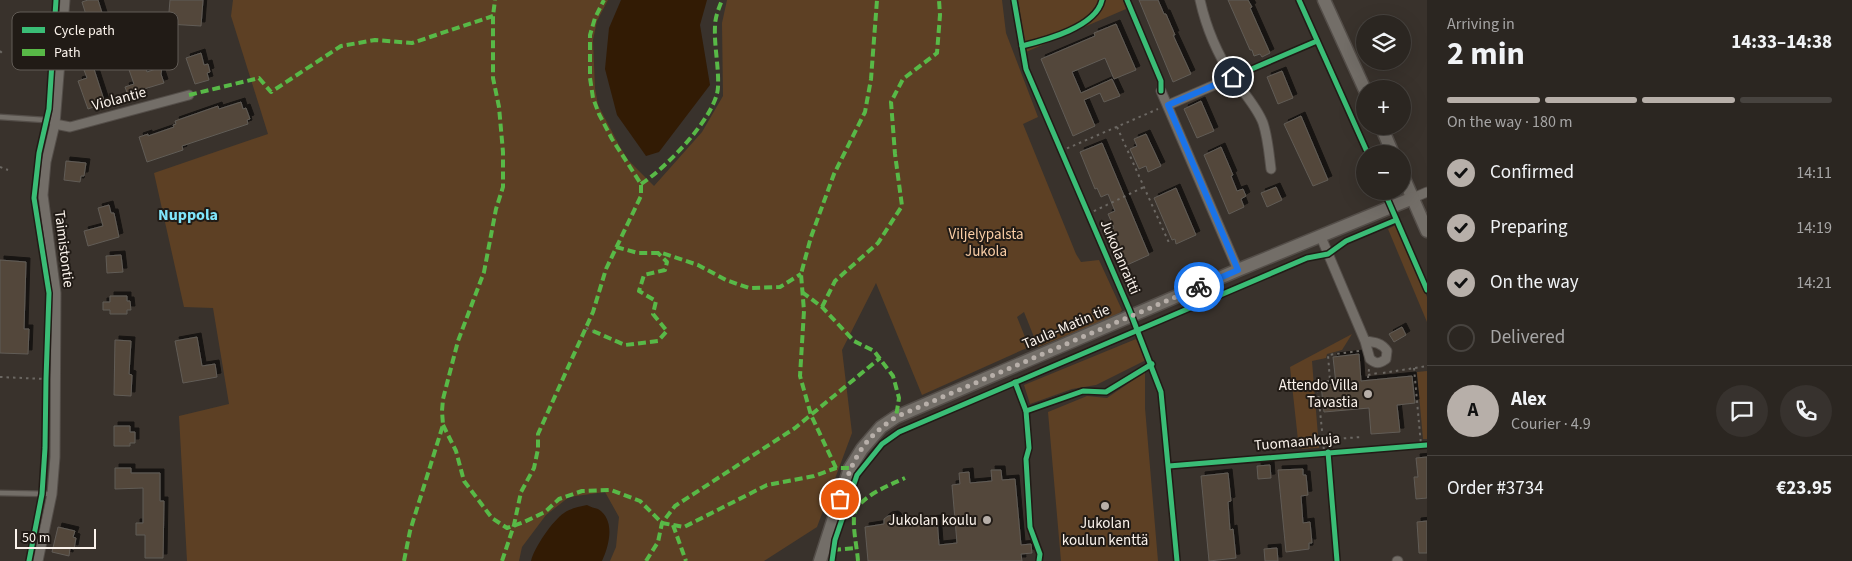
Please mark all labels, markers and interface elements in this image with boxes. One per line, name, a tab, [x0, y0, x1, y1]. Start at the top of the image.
legend	[12, 12, 178, 70]
text: Arriving in	[1447, 13, 1515, 35]
map controls	[1356, 15, 1411, 200]
button: layers	[1356, 15, 1411, 70]
text: Cycle path	[54, 21, 115, 41]
text: 14:33–14:38	[1731, 29, 1832, 56]
text: 2 min	[1447, 31, 1525, 77]
text: Path	[54, 43, 81, 63]
pin	[1212, 56, 1254, 98]
icon: home	[1219, 63, 1247, 91]
button: +	[1356, 80, 1411, 135]
street label: Violantie	[90, 82, 148, 116]
text: On the way · 180 m	[1447, 111, 1572, 133]
button: −	[1356, 145, 1411, 200]
icon: check	[1447, 159, 1475, 187]
text: Confirmed	[1490, 159, 1574, 186]
text: 14:11	[1796, 162, 1832, 184]
district label: Nuppola	[158, 204, 218, 226]
street label: Taimistontie	[49, 209, 79, 289]
icon: check	[1447, 214, 1475, 242]
text: Preparing	[1490, 214, 1568, 241]
street label: Jukolanraitti	[1095, 216, 1145, 298]
text: 14:19	[1796, 217, 1832, 239]
park label: Viljelypalsta Jukola	[948, 224, 1024, 262]
courier	[1174, 262, 1224, 312]
icon: check	[1447, 269, 1475, 297]
text: On the way	[1490, 269, 1579, 296]
text: 14:21	[1796, 272, 1832, 294]
icon: bike	[1185, 273, 1213, 301]
street label: Taula-Matin tie	[1019, 299, 1113, 355]
text: Delivered	[1490, 324, 1565, 351]
place label: Attendo Villa Tavastia	[1279, 375, 1358, 413]
button: chat	[1716, 385, 1768, 437]
button: phone	[1780, 385, 1832, 437]
text: Alex	[1511, 386, 1547, 413]
marker: Attendo Villa Tavastia	[1362, 388, 1374, 400]
text: A	[1468, 397, 1478, 424]
text: Courier · 4.9	[1511, 413, 1591, 435]
street label: Tuomaankuja	[1253, 428, 1341, 456]
text: Order #3734	[1447, 475, 1544, 502]
text: €23.95	[1776, 475, 1832, 502]
pin	[819, 478, 861, 520]
icon: bag	[826, 485, 854, 513]
marker: Jukolan koulun kenttä	[1099, 500, 1111, 512]
place label: Jukolan koulu	[888, 510, 977, 531]
place label: Jukolan koulun kenttä	[1062, 513, 1148, 551]
marker: Jukolan koulu	[981, 514, 993, 526]
scale bar	[15, 526, 96, 549]
text: 50 m	[22, 528, 50, 548]

